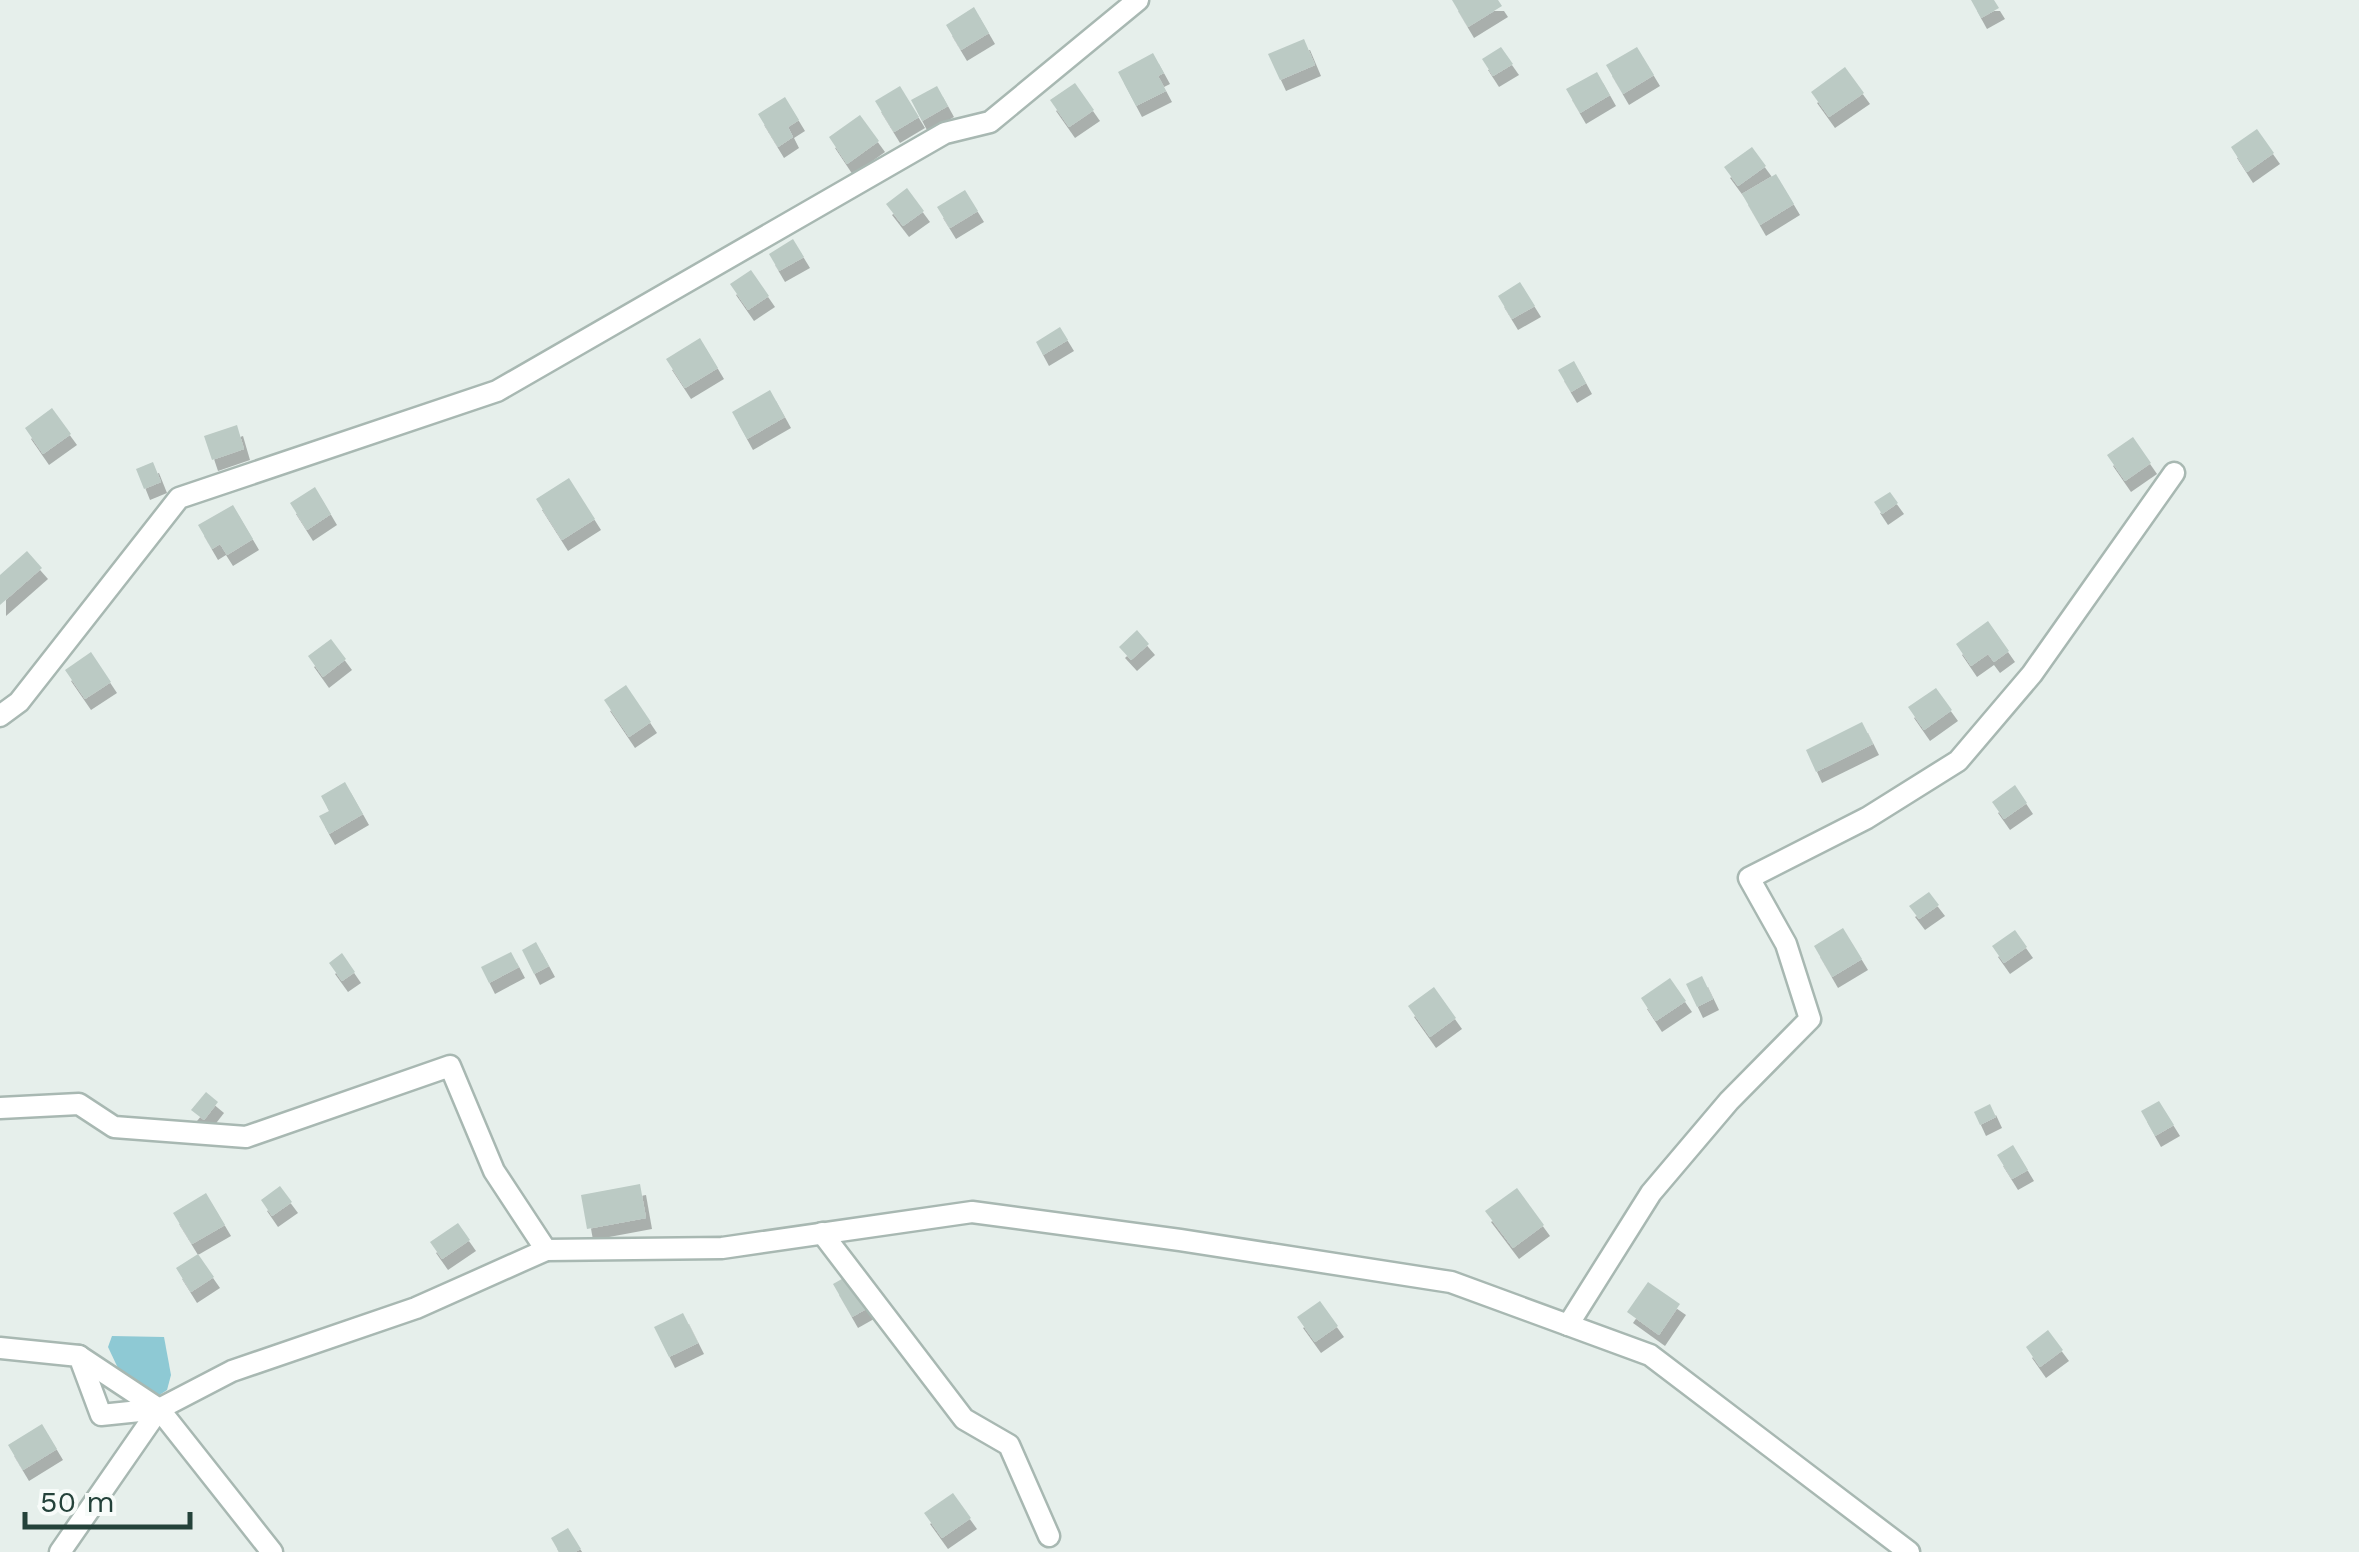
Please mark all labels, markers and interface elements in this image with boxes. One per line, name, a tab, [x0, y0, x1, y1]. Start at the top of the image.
scale bar	[25, 1467, 190, 1529]
text: 50 m	[40, 1484, 115, 1519]

